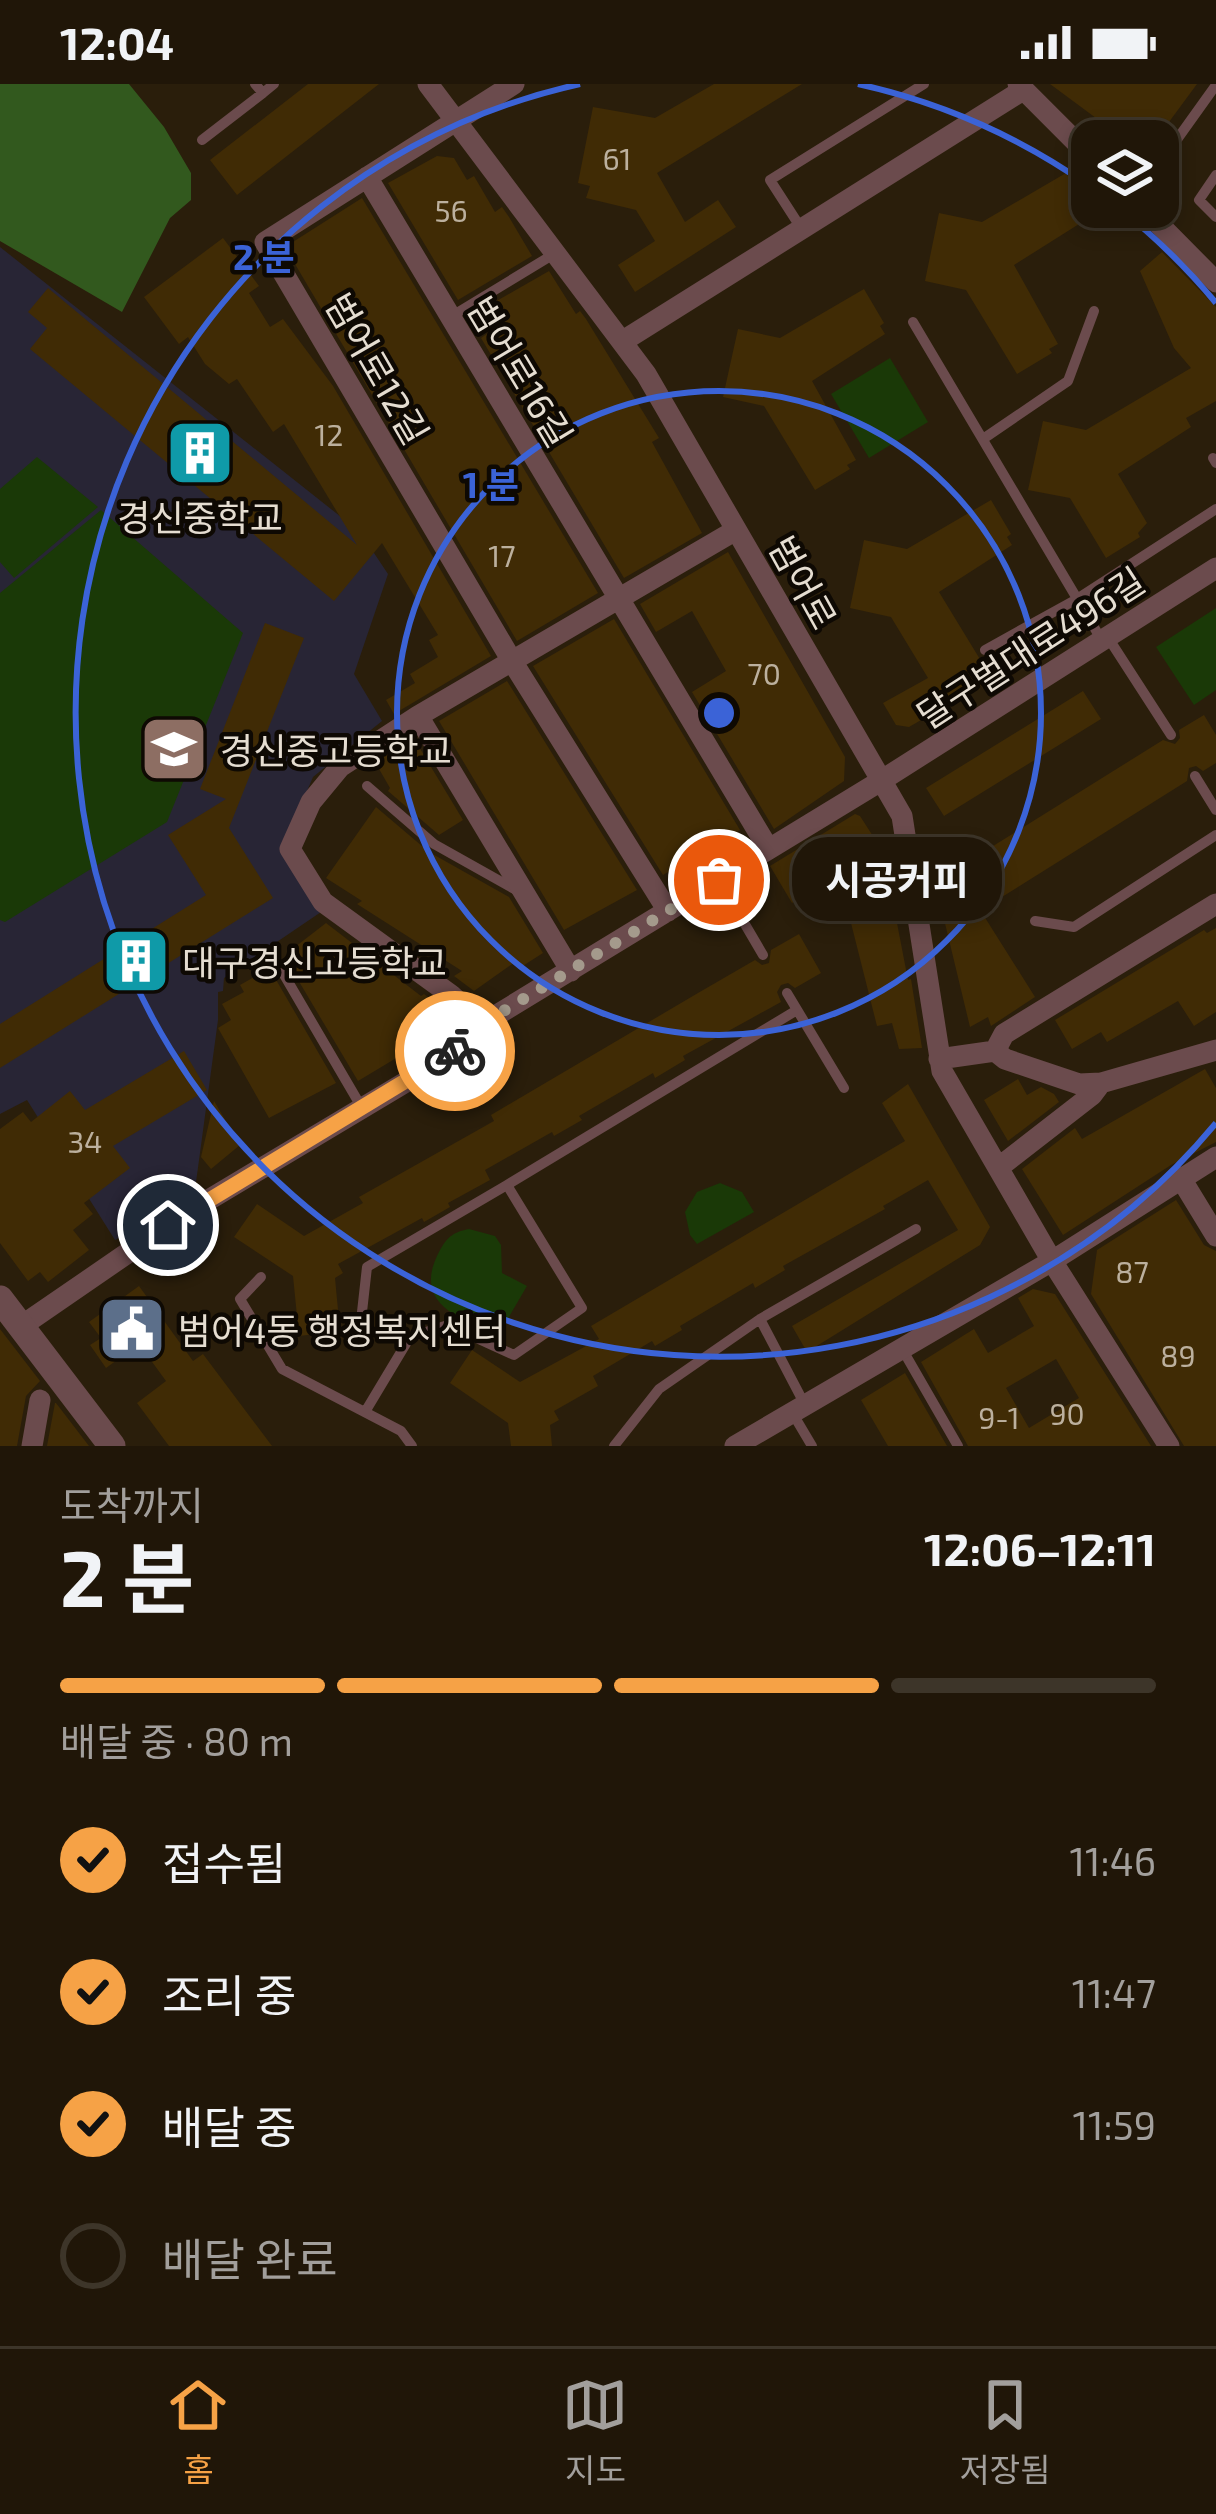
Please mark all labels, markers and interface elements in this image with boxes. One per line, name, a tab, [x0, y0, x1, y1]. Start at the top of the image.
text: 12:04	[60, 15, 174, 69]
map controls	[1071, 120, 1179, 228]
button: layers	[1071, 120, 1179, 228]
house number: 61	[602, 140, 632, 176]
house number: 56	[434, 192, 468, 228]
text: 2 분	[233, 234, 295, 277]
street label: 범어로12길	[318, 285, 438, 451]
street label: 범어로16길	[459, 288, 583, 454]
house number: 12	[315, 416, 343, 452]
building icon: 경신중학교	[165, 418, 235, 488]
text: 1 분	[463, 462, 519, 505]
place label: 경신중학교	[117, 495, 283, 538]
street label: 범어로	[761, 528, 847, 636]
house number: 17	[488, 537, 516, 573]
street label: 달구벌대로496길	[908, 558, 1152, 736]
house number: 70	[747, 655, 781, 691]
centre of rings	[698, 692, 740, 734]
school or university icon: 경신중고등학교	[139, 714, 209, 784]
place label: 경신중고등학교	[220, 728, 452, 771]
pin	[668, 829, 770, 931]
callout: 시공커피	[791, 838, 1001, 922]
icon: bag	[686, 847, 752, 913]
text: 시공커피	[825, 855, 969, 902]
building icon: 대구경신고등학교	[101, 926, 171, 996]
place label: 대구경신고등학교	[182, 940, 447, 983]
courier	[395, 991, 515, 1111]
icon: bike	[422, 1018, 488, 1084]
house number: 34	[67, 1123, 103, 1159]
pin	[117, 1174, 219, 1276]
icon: home	[135, 1192, 201, 1258]
house number: 87	[1115, 1253, 1149, 1289]
public building icon: 범어4동 행정복지센터	[97, 1294, 167, 1364]
place label: 범어4동 행정복지센터	[178, 1308, 506, 1351]
house number: 89	[1160, 1337, 1196, 1373]
house number: 90	[1049, 1395, 1085, 1431]
house number: 9-1	[978, 1399, 1020, 1435]
text: 도착까지	[60, 1481, 204, 1528]
text: 12:06–12:11	[924, 1521, 1156, 1575]
text: 2 분	[60, 1529, 194, 1623]
text: 배달 중 · 80 m	[60, 1717, 293, 1764]
icon: check	[60, 1827, 126, 1893]
text: 접수됨	[162, 1835, 286, 1889]
text: 11:46	[1069, 1837, 1156, 1884]
icon: check	[60, 1959, 126, 2025]
text: 조리 중	[162, 1967, 296, 2021]
text: 11:47	[1072, 1969, 1156, 2016]
icon: check	[60, 2091, 126, 2157]
text: 배달 중	[162, 2099, 296, 2153]
text: 11:59	[1073, 2101, 1156, 2148]
text: 배달 완료	[162, 2231, 338, 2285]
tab: 홈	[165, 2372, 231, 2492]
tab: 지도	[562, 2372, 628, 2492]
tab: 저장됨	[959, 2372, 1051, 2492]

